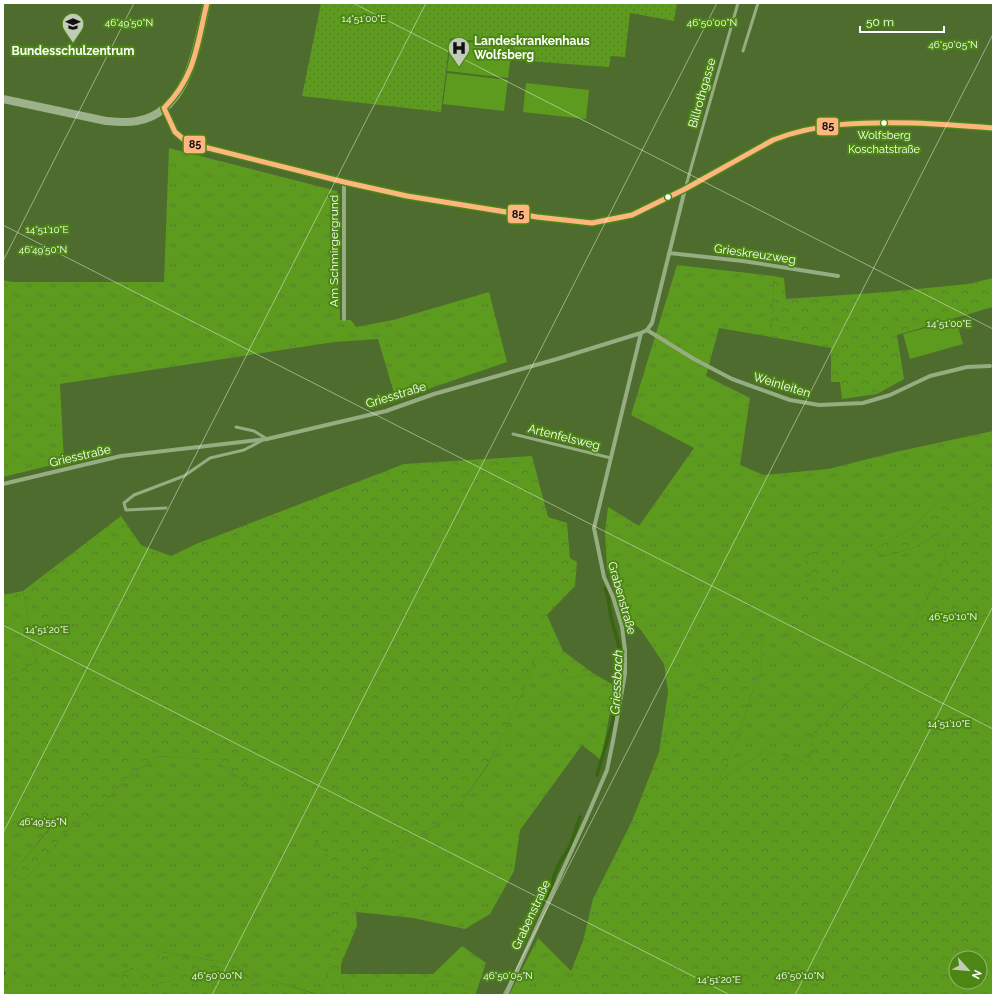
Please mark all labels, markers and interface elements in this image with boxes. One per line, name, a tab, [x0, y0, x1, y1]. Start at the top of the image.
scale bar	[860, 8, 944, 34]
school or university icon: Bundesschulzentrum	[60, 11, 86, 44]
text: 14°51'00"E	[342, 13, 386, 24]
text: 50 m	[866, 15, 894, 29]
text: 46°49'50"N	[105, 17, 153, 28]
text: 46°50'00"N	[687, 17, 737, 28]
place label: Landeskrankenhaus Wolfsberg	[474, 34, 590, 62]
hospital icon: Landeskrankenhaus Wolfsberg	[446, 35, 472, 68]
text: 46°50'05"N	[928, 39, 978, 50]
place label: Bundesschulzentrum	[12, 44, 134, 58]
street label: Billrothgasse	[685, 57, 719, 129]
line badge: 85	[816, 117, 839, 136]
marker: Wolfsberg Koschatstraße	[879, 118, 889, 128]
text: 85	[822, 120, 834, 133]
place label: Wolfsberg Koschatstraße	[848, 129, 921, 156]
line badge: 85	[183, 135, 206, 154]
text: 85	[189, 138, 201, 151]
unlabelled marker	[663, 192, 673, 202]
street label: Am Schmirgergrund	[327, 195, 341, 307]
line badge: 85	[507, 204, 530, 224]
text: 85	[512, 208, 524, 221]
text: 14°51'10"E	[26, 224, 68, 235]
street label: Grieskreuzweg	[713, 241, 797, 267]
text: 46°49'50"N	[19, 244, 67, 255]
text: 14°51'00"E	[927, 318, 971, 329]
street label: Weinleiten	[752, 370, 812, 400]
street label: Griesstraße	[364, 379, 428, 411]
street label: Artenfelsweg	[526, 421, 602, 453]
street label: Griesstraße	[48, 442, 112, 470]
street label: Grabenstraße	[605, 560, 639, 636]
text: 46°50'10"N	[929, 611, 977, 622]
text: 14°51'20"E	[25, 624, 69, 635]
water label: Griessbach	[607, 649, 626, 715]
text: 14°51'10"E	[928, 718, 970, 729]
text: 46°49'55"N	[19, 816, 67, 827]
street label: Grabenstraße	[509, 878, 553, 952]
north arrow	[948, 950, 988, 990]
text: N	[969, 968, 984, 981]
text: 46°50'00"N	[192, 970, 242, 981]
text: 46°50'05"N	[483, 970, 533, 981]
text: 46°50'10"N	[776, 970, 824, 981]
text: 14°51'20"E	[697, 974, 741, 985]

